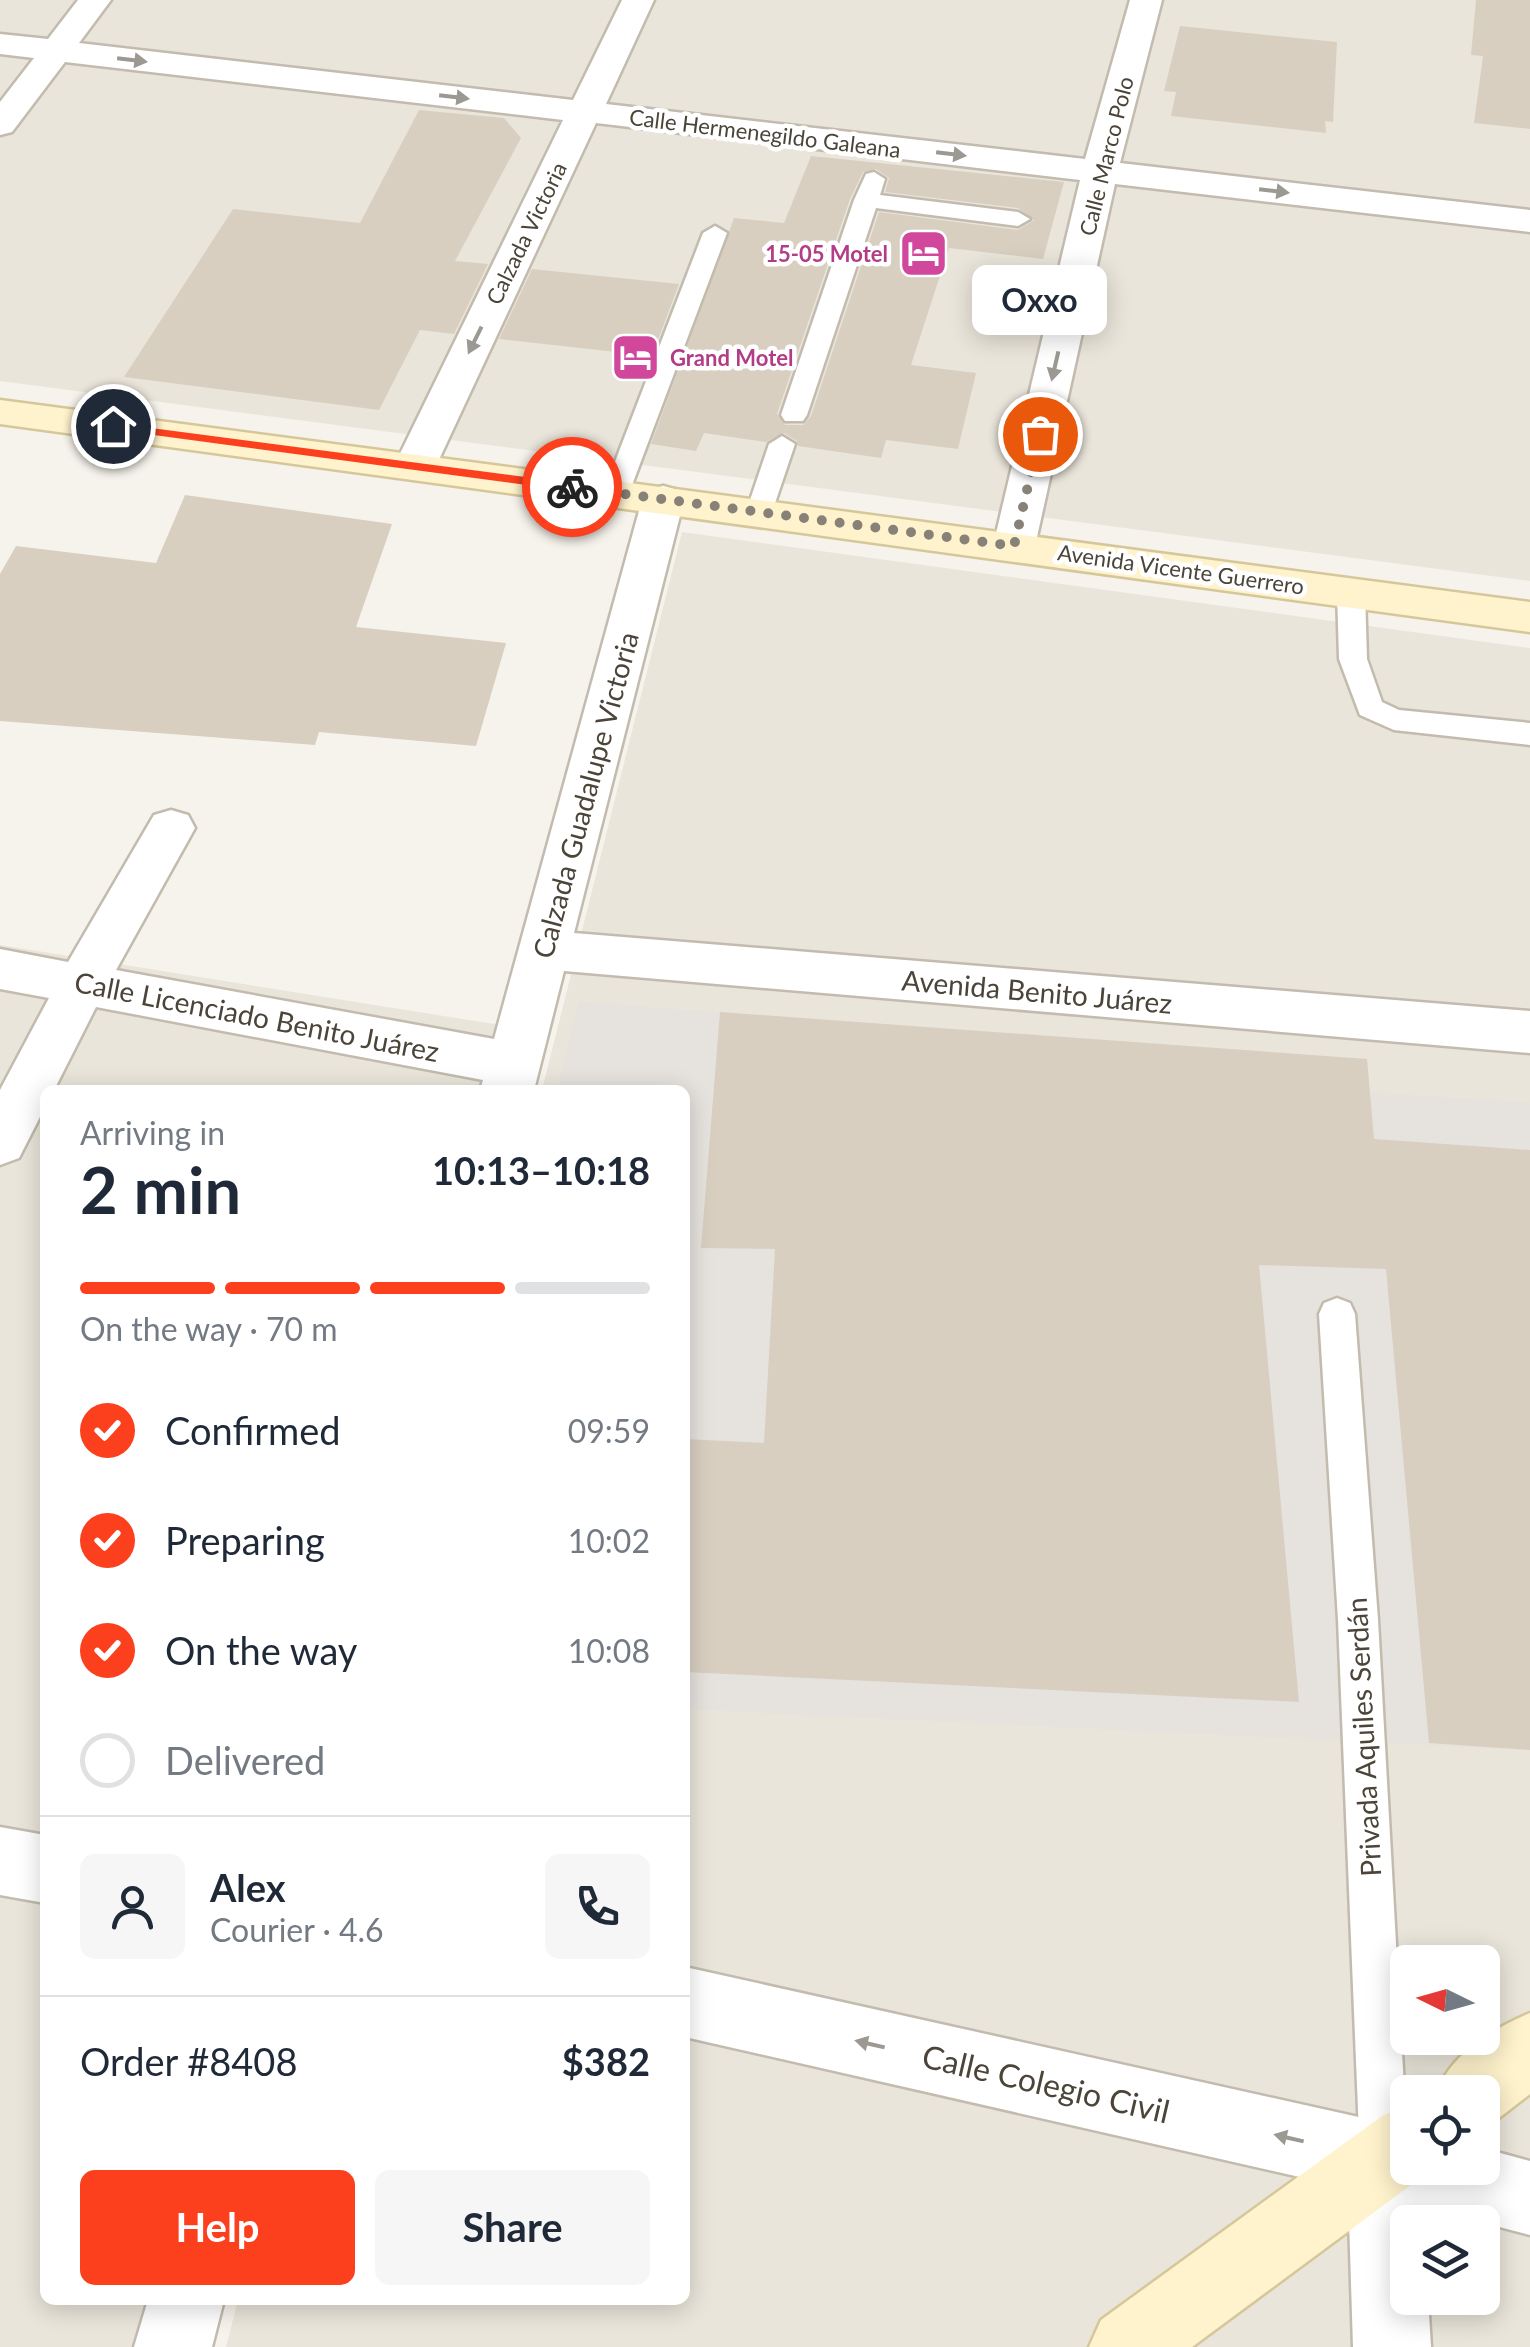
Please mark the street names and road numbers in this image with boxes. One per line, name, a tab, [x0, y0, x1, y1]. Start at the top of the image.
street label: Calle Marco Polo	[1073, 74, 1139, 238]
street label: Calle Hermenegildo Galeana	[628, 103, 902, 163]
street label: Calzada Victoria	[480, 157, 572, 309]
street label: Avenida Vicente Guerrero	[1056, 538, 1306, 600]
street label: Calzada Guadalupe Victoria	[525, 628, 645, 962]
street label: Avenida Benito Juárez	[901, 962, 1173, 1020]
street label: Calle Licenciado Benito Juárez	[72, 964, 442, 1068]
street label: Privada Aquiles Serdán	[1339, 1597, 1387, 1877]
street label: Calle Colegio Civil	[919, 2036, 1173, 2130]

